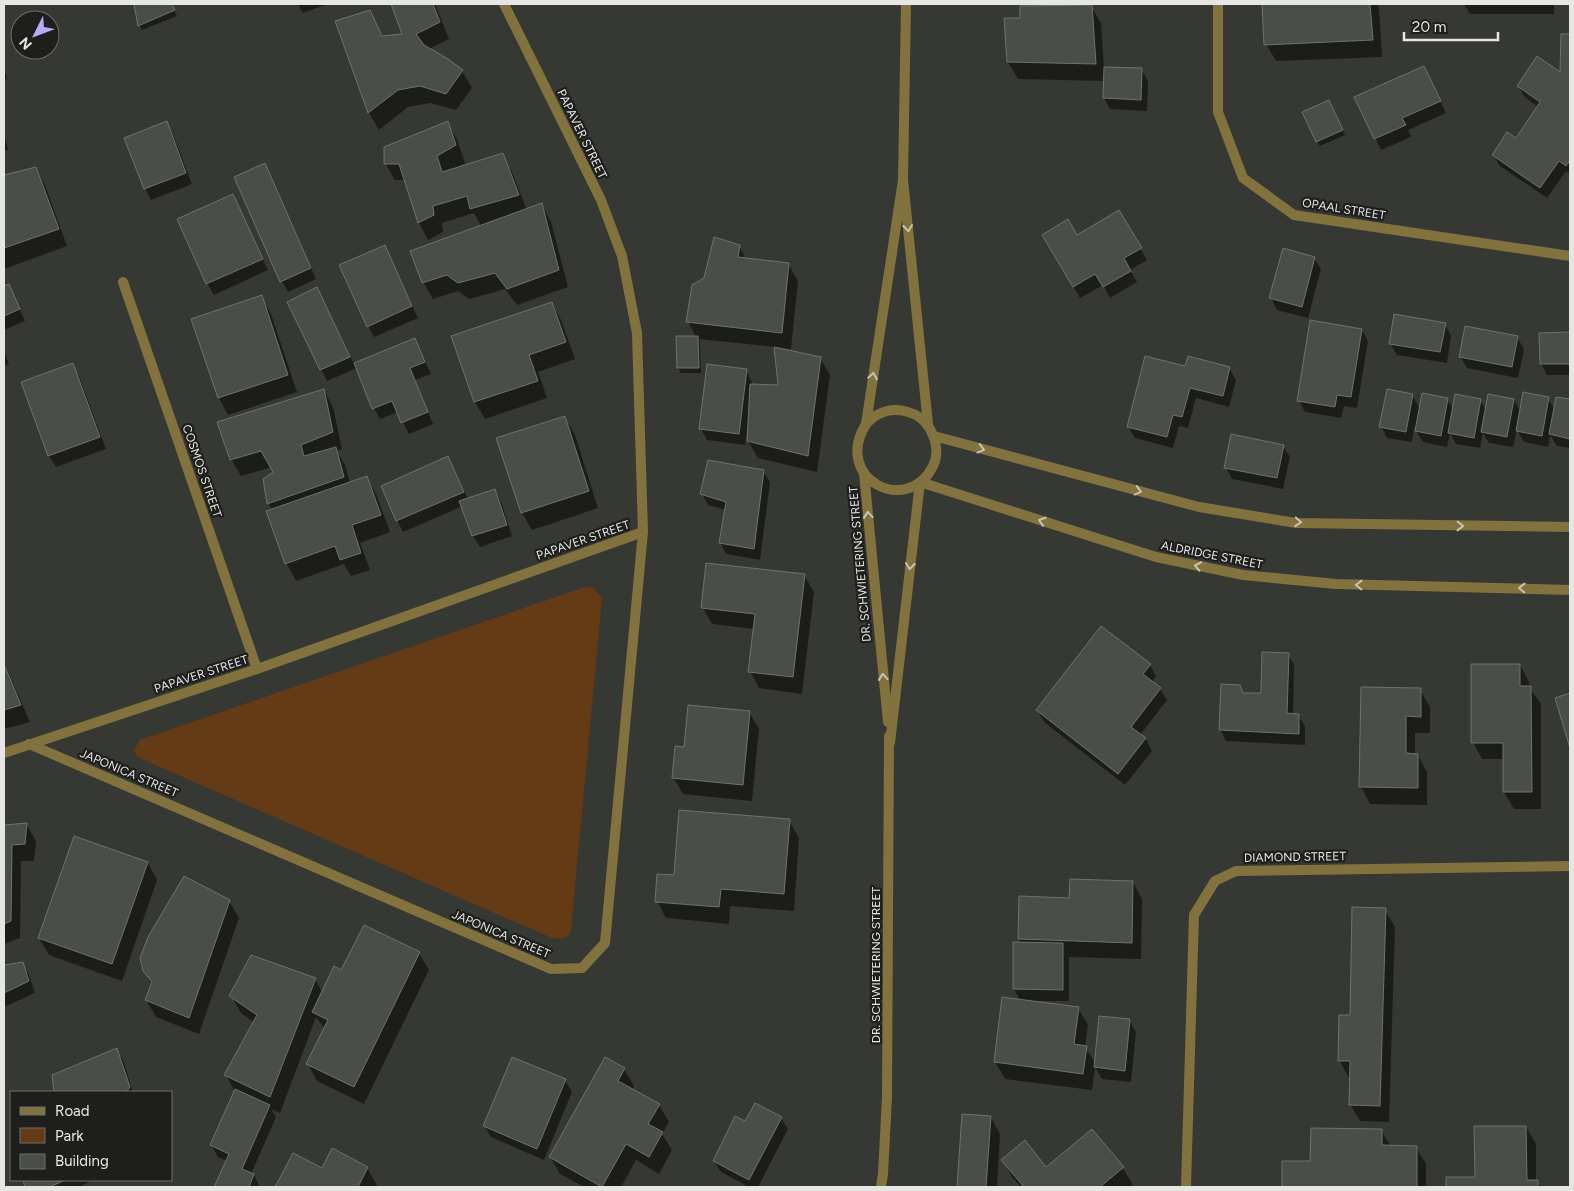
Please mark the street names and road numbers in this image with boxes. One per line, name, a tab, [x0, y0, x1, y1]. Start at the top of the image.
street label: PAPAVER STREET	[554, 87, 610, 181]
street label: OPAAL STREET	[1301, 196, 1387, 223]
street label: COSMOS STREET	[180, 423, 225, 520]
street label: DR. SCHWIETERING STREET	[846, 485, 874, 642]
street label: PAPAVER STREET	[534, 517, 632, 563]
street label: ALDRIDGE STREET	[1160, 538, 1264, 572]
street label: PAPAVER STREET	[152, 652, 250, 696]
street label: JAPONICA STREET	[78, 746, 180, 800]
street label: DIAMOND STREET	[1244, 849, 1346, 865]
street label: DR. SCHWIETERING STREET	[869, 886, 883, 1043]
street label: JAPONICA STREET	[450, 907, 552, 961]

